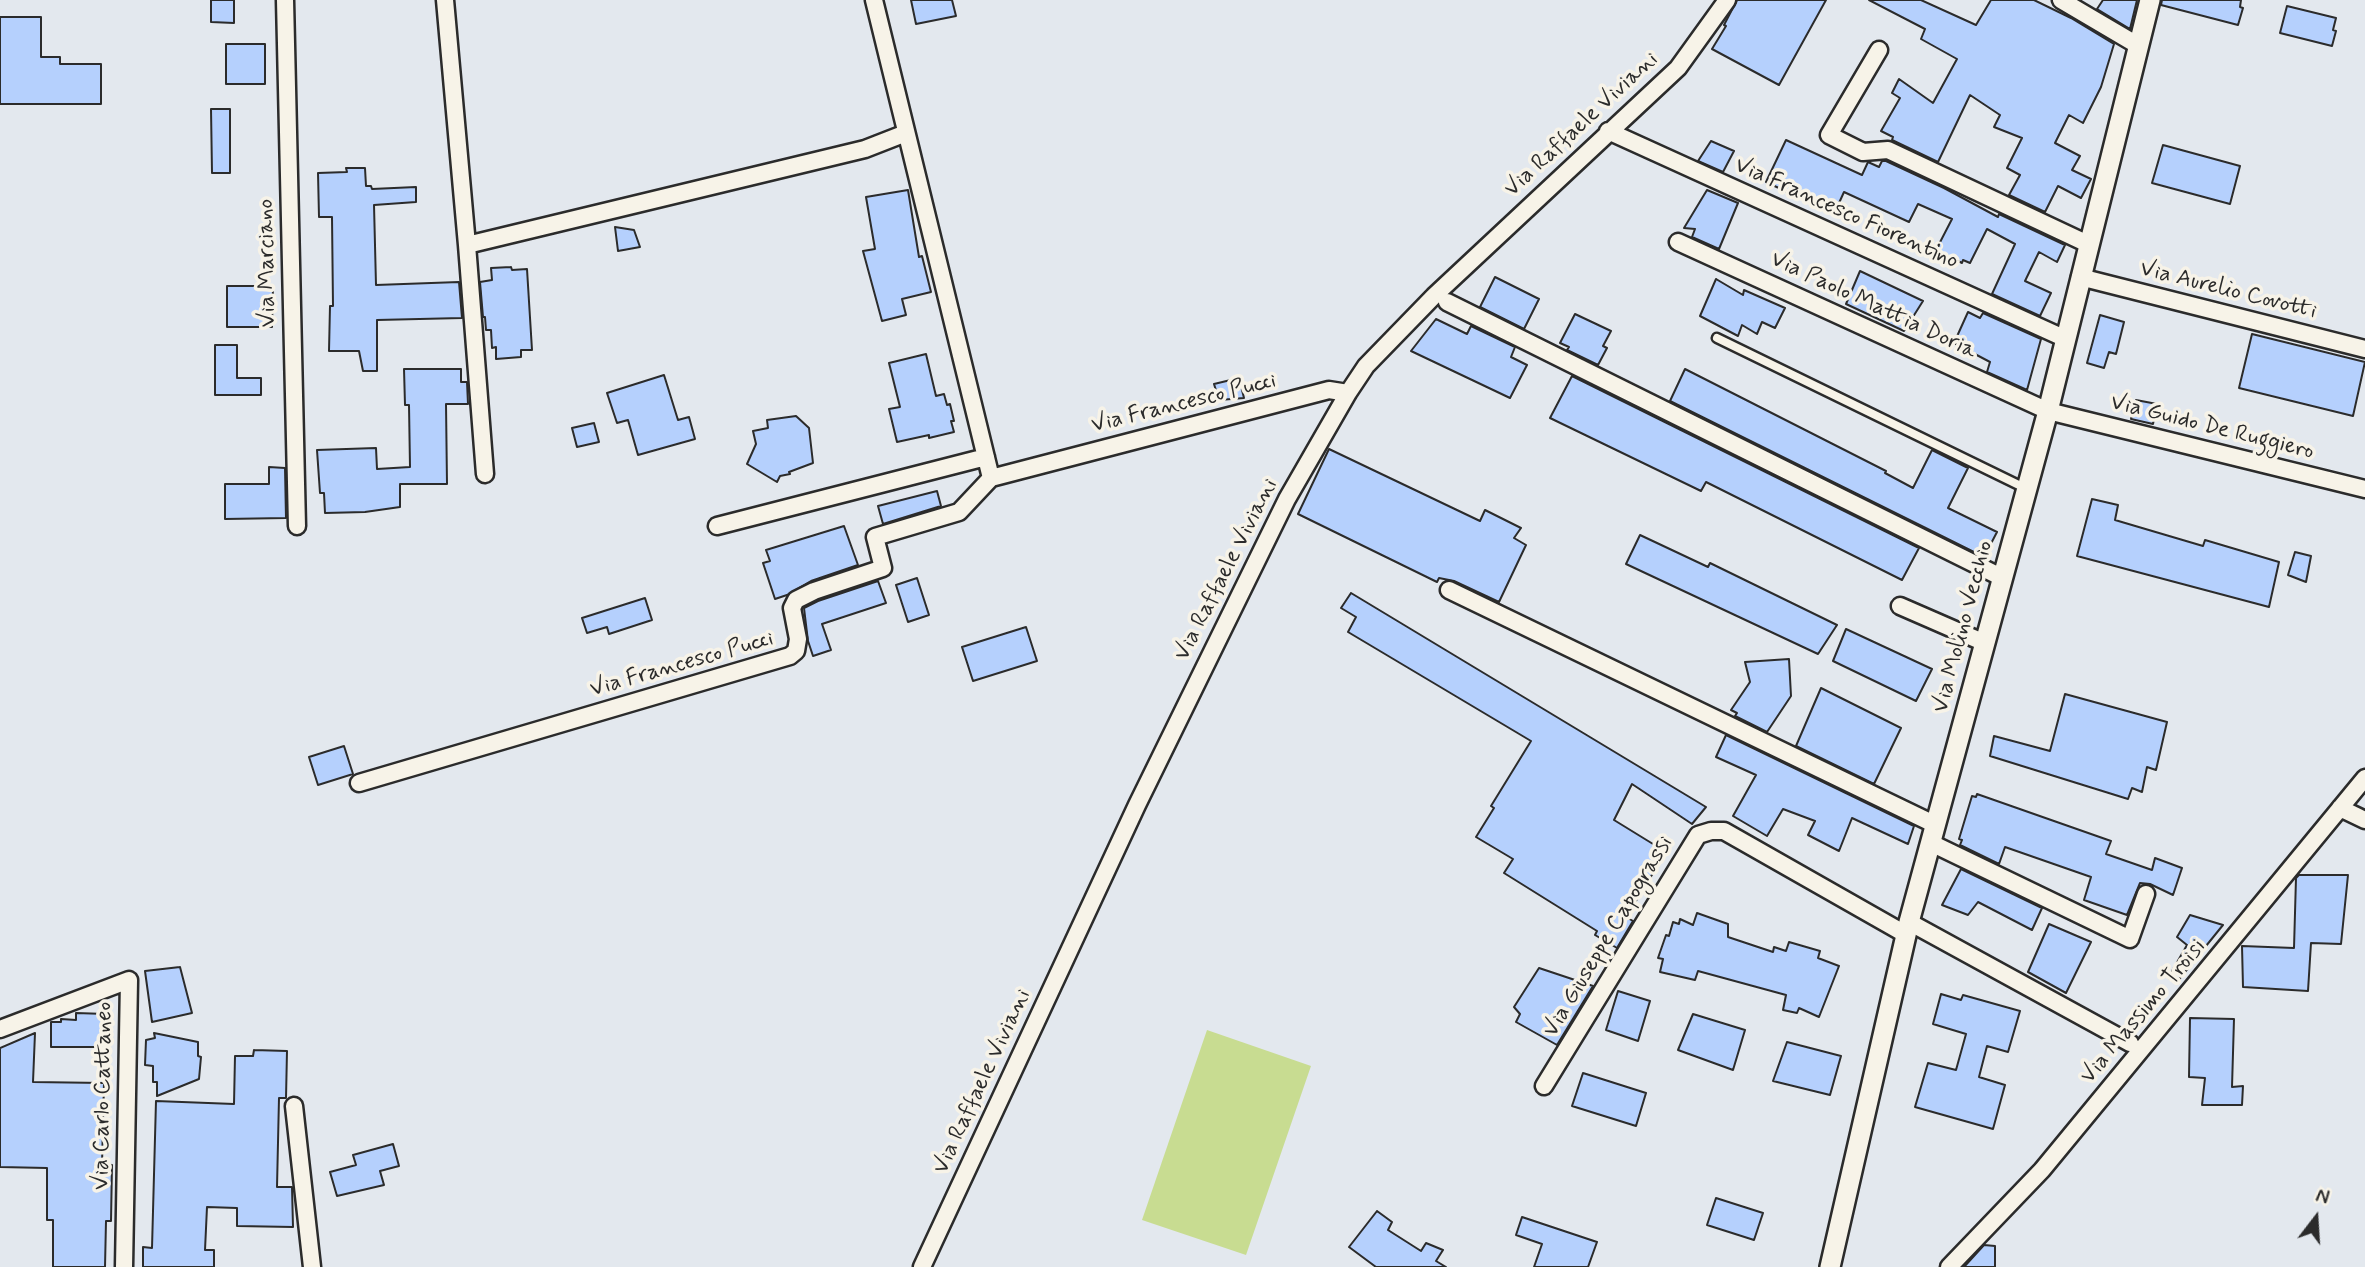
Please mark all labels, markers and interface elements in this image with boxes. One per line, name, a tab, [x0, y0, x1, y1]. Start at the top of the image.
street label: Via Raffaele Viviani	[1499, 46, 1665, 204]
street label: Via Francesco Fiorentino	[1730, 152, 1962, 276]
street label: Via Marciano	[253, 198, 283, 328]
street label: Via Paolo Mattia Doria	[1766, 246, 1980, 366]
street label: Via Aurelio Covotti	[2137, 256, 2319, 326]
street label: Via Francesco Pucci	[1089, 368, 1279, 440]
street label: Via Guido De Ruggiero	[2107, 389, 2317, 467]
street label: Via Raffaele Viviani	[1169, 474, 1285, 666]
street label: Via Molino Vecchio	[1928, 538, 2000, 716]
street label: Via Francesco Pucci	[587, 626, 777, 704]
street label: Via Giuseppe Capograssi	[1538, 831, 1680, 1043]
street label: Via Massimo Troisi	[2075, 934, 2213, 1090]
street label: Via Raffaele Viviani	[928, 985, 1038, 1179]
street label: Via Carlo Cattaneo	[89, 1002, 119, 1190]
north arrow	[2281, 1183, 2351, 1253]
text: N	[2313, 1184, 2332, 1211]

